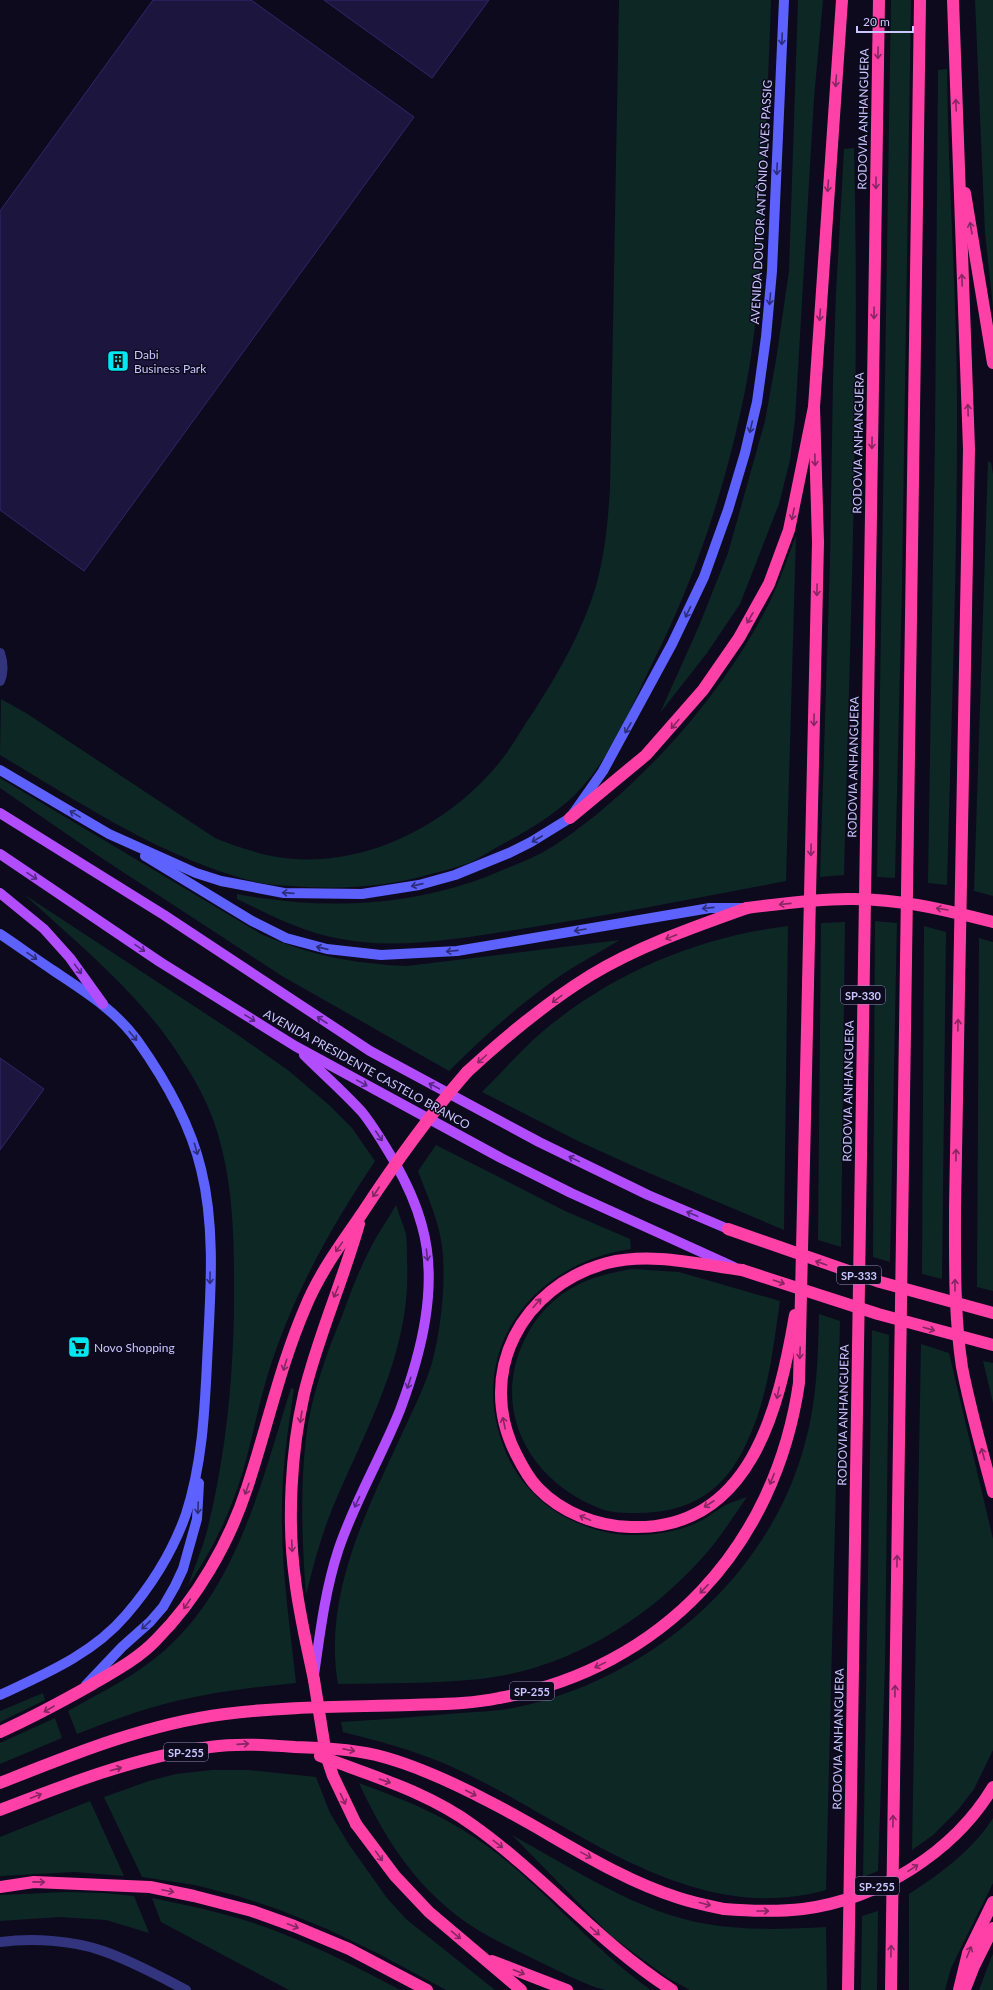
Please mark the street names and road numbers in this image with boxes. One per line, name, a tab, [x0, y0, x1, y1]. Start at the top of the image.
street label: RODOVIA ANHANGUERA	[854, 47, 872, 190]
street label: AVENIDA DOUTOR ANTÔNIO ALVES PASSIG	[747, 79, 775, 325]
street label: RODOVIA ANHANGUERA	[849, 371, 867, 514]
street label: RODOVIA ANHANGUERA	[844, 695, 862, 838]
road number: SP-330	[841, 986, 885, 1004]
street label: AVENIDA PRESIDENTE CASTELO BRANCO	[261, 1006, 473, 1132]
street label: RODOVIA ANHANGUERA	[839, 1019, 857, 1162]
road number: SP-333	[837, 1266, 881, 1284]
street label: RODOVIA ANHANGUERA	[834, 1343, 852, 1486]
street label: RODOVIA ANHANGUERA	[829, 1667, 847, 1810]
road number: SP-255	[510, 1682, 554, 1700]
road number: SP-255	[164, 1743, 208, 1761]
road number: SP-255	[855, 1877, 899, 1895]

